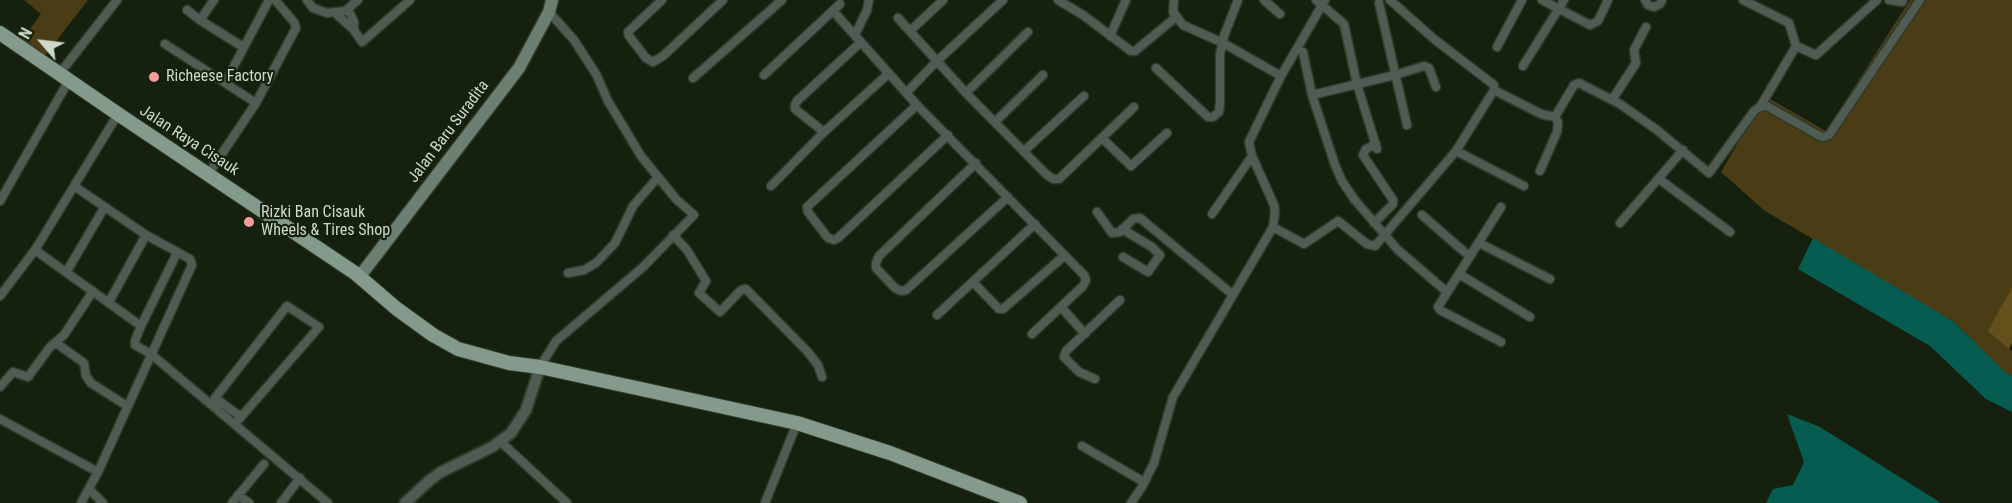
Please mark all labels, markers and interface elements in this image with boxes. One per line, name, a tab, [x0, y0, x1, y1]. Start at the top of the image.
north arrow	[12, 12, 72, 72]
text: N	[15, 25, 36, 42]
place label: Richeese Factory	[166, 67, 274, 87]
marker: Richeese Factory	[147, 70, 161, 84]
street label: Jalan Baru Suradita	[404, 77, 494, 187]
street label: Jalan Raya Cisauk	[136, 102, 242, 180]
place label: Rizki Ban Cisauk Wheels & Tires Shop	[261, 203, 390, 241]
marker: Rizki Ban Cisauk Wheels & Tires Shop	[242, 215, 256, 229]

